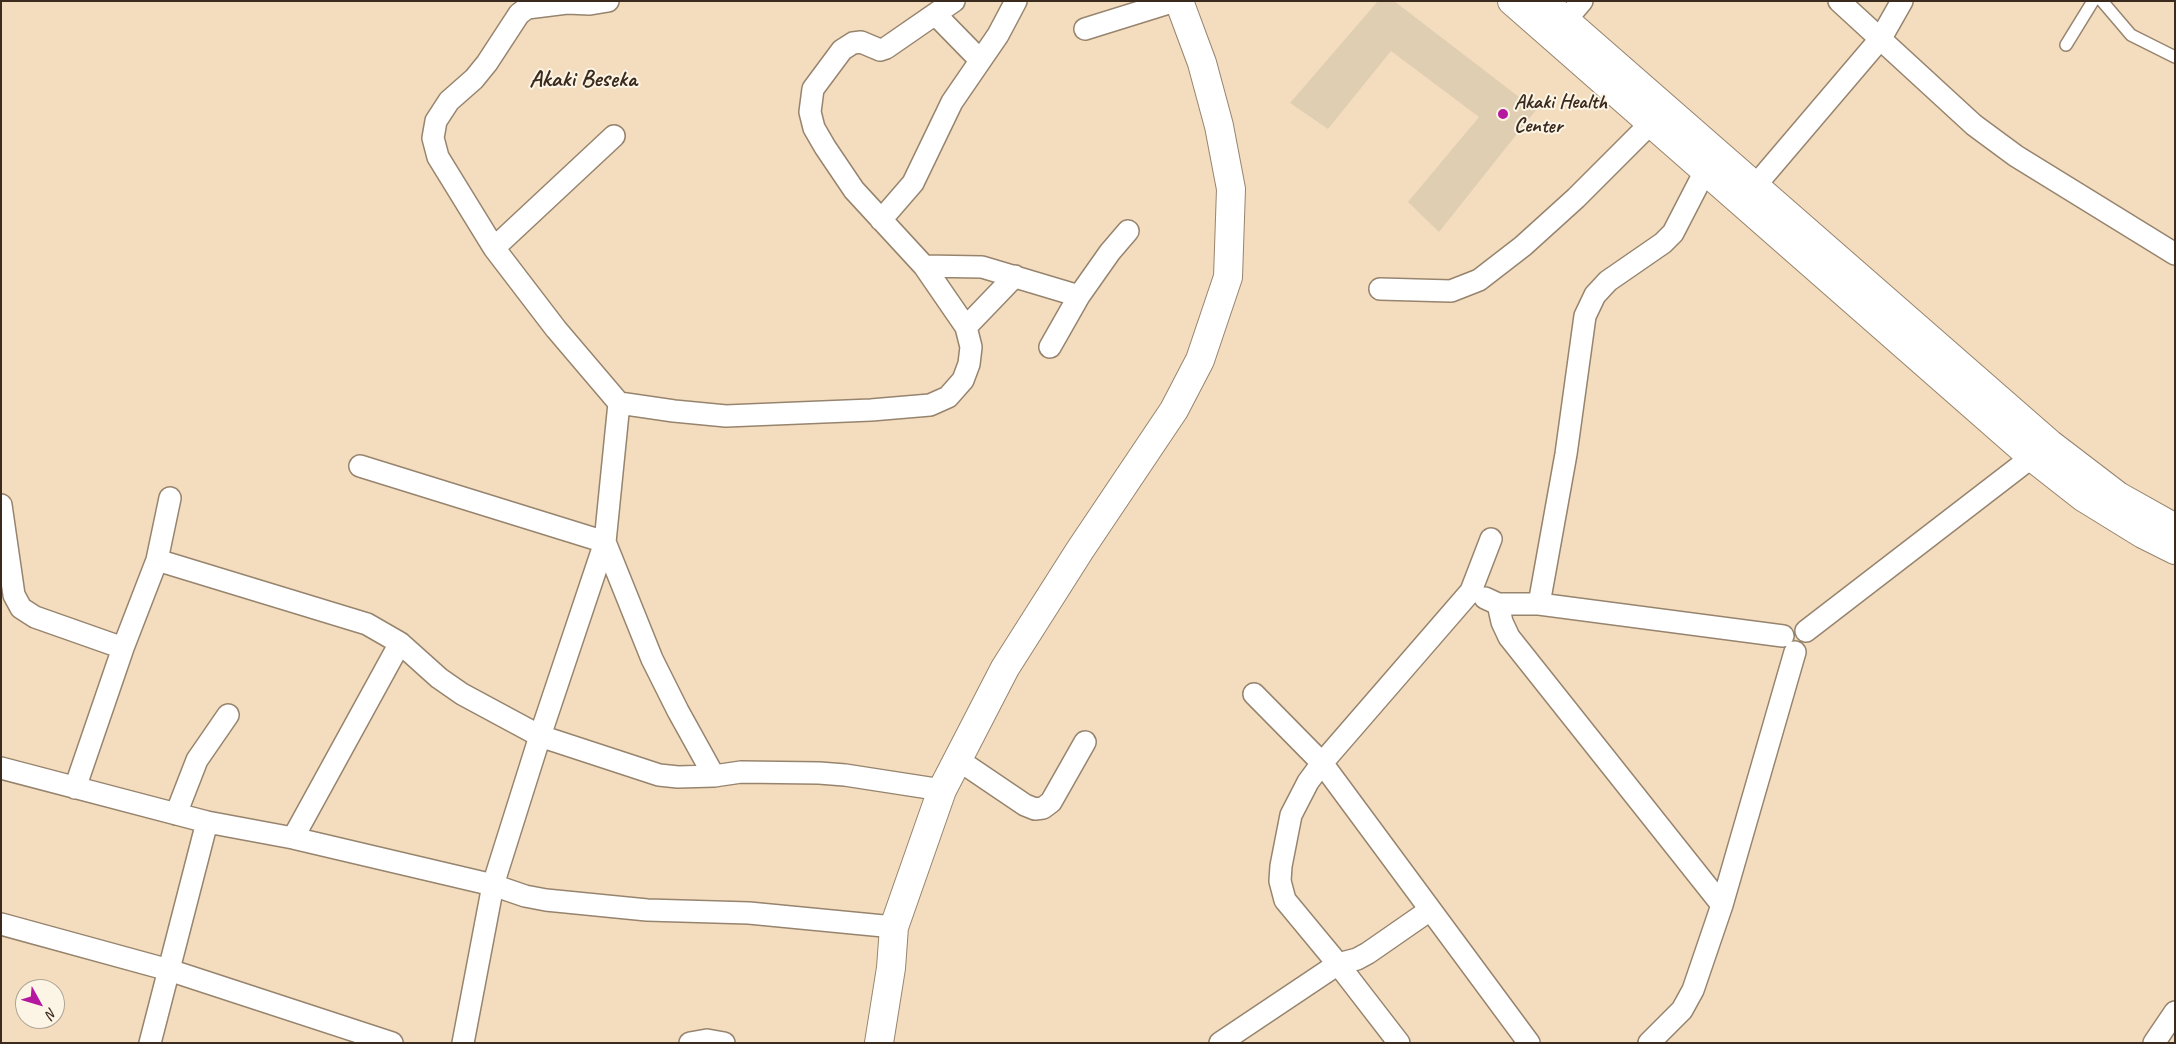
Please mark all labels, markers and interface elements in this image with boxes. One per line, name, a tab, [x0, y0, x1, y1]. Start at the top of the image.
district label: Akaki Beseka	[529, 66, 637, 94]
place label: Akaki Health Center	[1514, 89, 1607, 139]
marker: Akaki Health Center	[1496, 107, 1510, 121]
north arrow	[15, 979, 65, 1029]
text: N	[42, 1004, 61, 1022]

